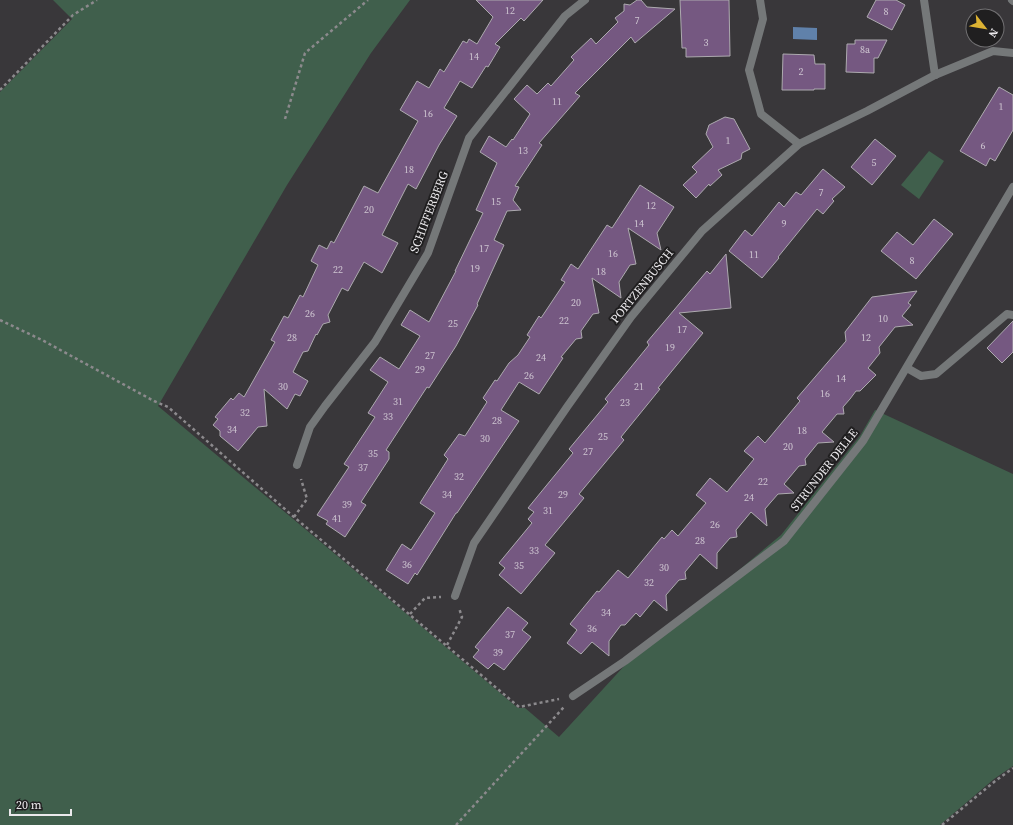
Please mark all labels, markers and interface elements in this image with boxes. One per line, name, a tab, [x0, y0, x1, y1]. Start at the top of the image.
house number: 12	[505, 4, 515, 17]
house number: 8	[884, 5, 889, 18]
north arrow	[965, 8, 1005, 48]
house number: 7	[635, 14, 640, 27]
text: N	[985, 26, 1002, 40]
house number: 3	[704, 36, 709, 49]
house number: 8a	[860, 43, 871, 56]
house number: 14	[469, 50, 479, 63]
house number: 2	[799, 65, 804, 78]
house number: 11	[552, 95, 562, 108]
house number: 1	[999, 100, 1004, 113]
house number: 16	[423, 107, 433, 120]
house number: 1	[726, 134, 731, 147]
house number: 6	[981, 139, 986, 152]
house number: 13	[518, 144, 528, 157]
house number: 5	[872, 156, 877, 169]
house number: 18	[404, 163, 414, 176]
street label: SCHIFFERBERG	[406, 169, 452, 255]
house number: 7	[819, 186, 824, 199]
house number: 15	[491, 195, 501, 208]
house number: 12	[646, 199, 656, 212]
house number: 20	[364, 203, 374, 216]
house number: 14	[634, 217, 644, 230]
house number: 9	[782, 217, 787, 230]
house number: 17	[479, 242, 489, 255]
street label: PORTZENBUSCH	[607, 245, 677, 327]
house number: 16	[608, 247, 618, 260]
house number: 11	[749, 248, 759, 261]
house number: 8	[910, 254, 915, 267]
house number: 19	[470, 262, 480, 275]
house number: 22	[333, 263, 343, 276]
house number: 18	[596, 265, 606, 278]
house number: 20	[571, 296, 581, 309]
house number: 26	[305, 307, 315, 320]
house number: 10	[878, 312, 888, 325]
house number: 22	[559, 314, 569, 327]
house number: 25	[448, 317, 458, 330]
house number: 17	[677, 323, 687, 336]
house number: 28	[287, 331, 297, 344]
house number: 12	[861, 331, 871, 344]
house number: 19	[665, 341, 675, 354]
house number: 27	[425, 349, 435, 362]
house number: 24	[536, 351, 546, 364]
house number: 29	[415, 363, 425, 376]
house number: 26	[524, 369, 534, 382]
house number: 14	[836, 372, 846, 385]
house number: 30	[278, 380, 288, 393]
house number: 21	[634, 380, 644, 393]
house number: 16	[820, 387, 830, 400]
house number: 31	[393, 395, 403, 408]
house number: 23	[620, 396, 630, 409]
house number: 32	[240, 406, 250, 419]
house number: 33	[383, 410, 393, 423]
house number: 28	[492, 414, 502, 427]
house number: 34	[227, 423, 237, 436]
house number: 18	[797, 424, 807, 437]
street label: STRUNDER DELLE	[787, 425, 861, 515]
house number: 25	[598, 430, 608, 443]
house number: 30	[480, 432, 490, 445]
house number: 20	[783, 440, 793, 453]
house number: 27	[583, 445, 593, 458]
house number: 35	[368, 447, 378, 460]
house number: 37	[358, 461, 368, 474]
house number: 32	[454, 470, 464, 483]
house number: 22	[758, 475, 768, 488]
house number: 34	[442, 488, 452, 501]
house number: 29	[558, 488, 568, 501]
house number: 24	[744, 491, 754, 504]
house number: 39	[342, 498, 352, 511]
house number: 31	[543, 504, 553, 517]
house number: 41	[332, 512, 342, 525]
house number: 26	[710, 518, 720, 531]
house number: 28	[695, 534, 705, 547]
house number: 33	[529, 544, 539, 557]
house number: 36	[402, 558, 412, 571]
house number: 35	[514, 559, 524, 572]
house number: 30	[659, 561, 669, 574]
house number: 32	[644, 576, 654, 589]
house number: 34	[601, 606, 611, 619]
house number: 36	[587, 622, 597, 635]
house number: 37	[505, 628, 515, 641]
house number: 39	[493, 646, 503, 659]
scale bar	[10, 791, 71, 817]
text: 20 m	[16, 797, 42, 813]

